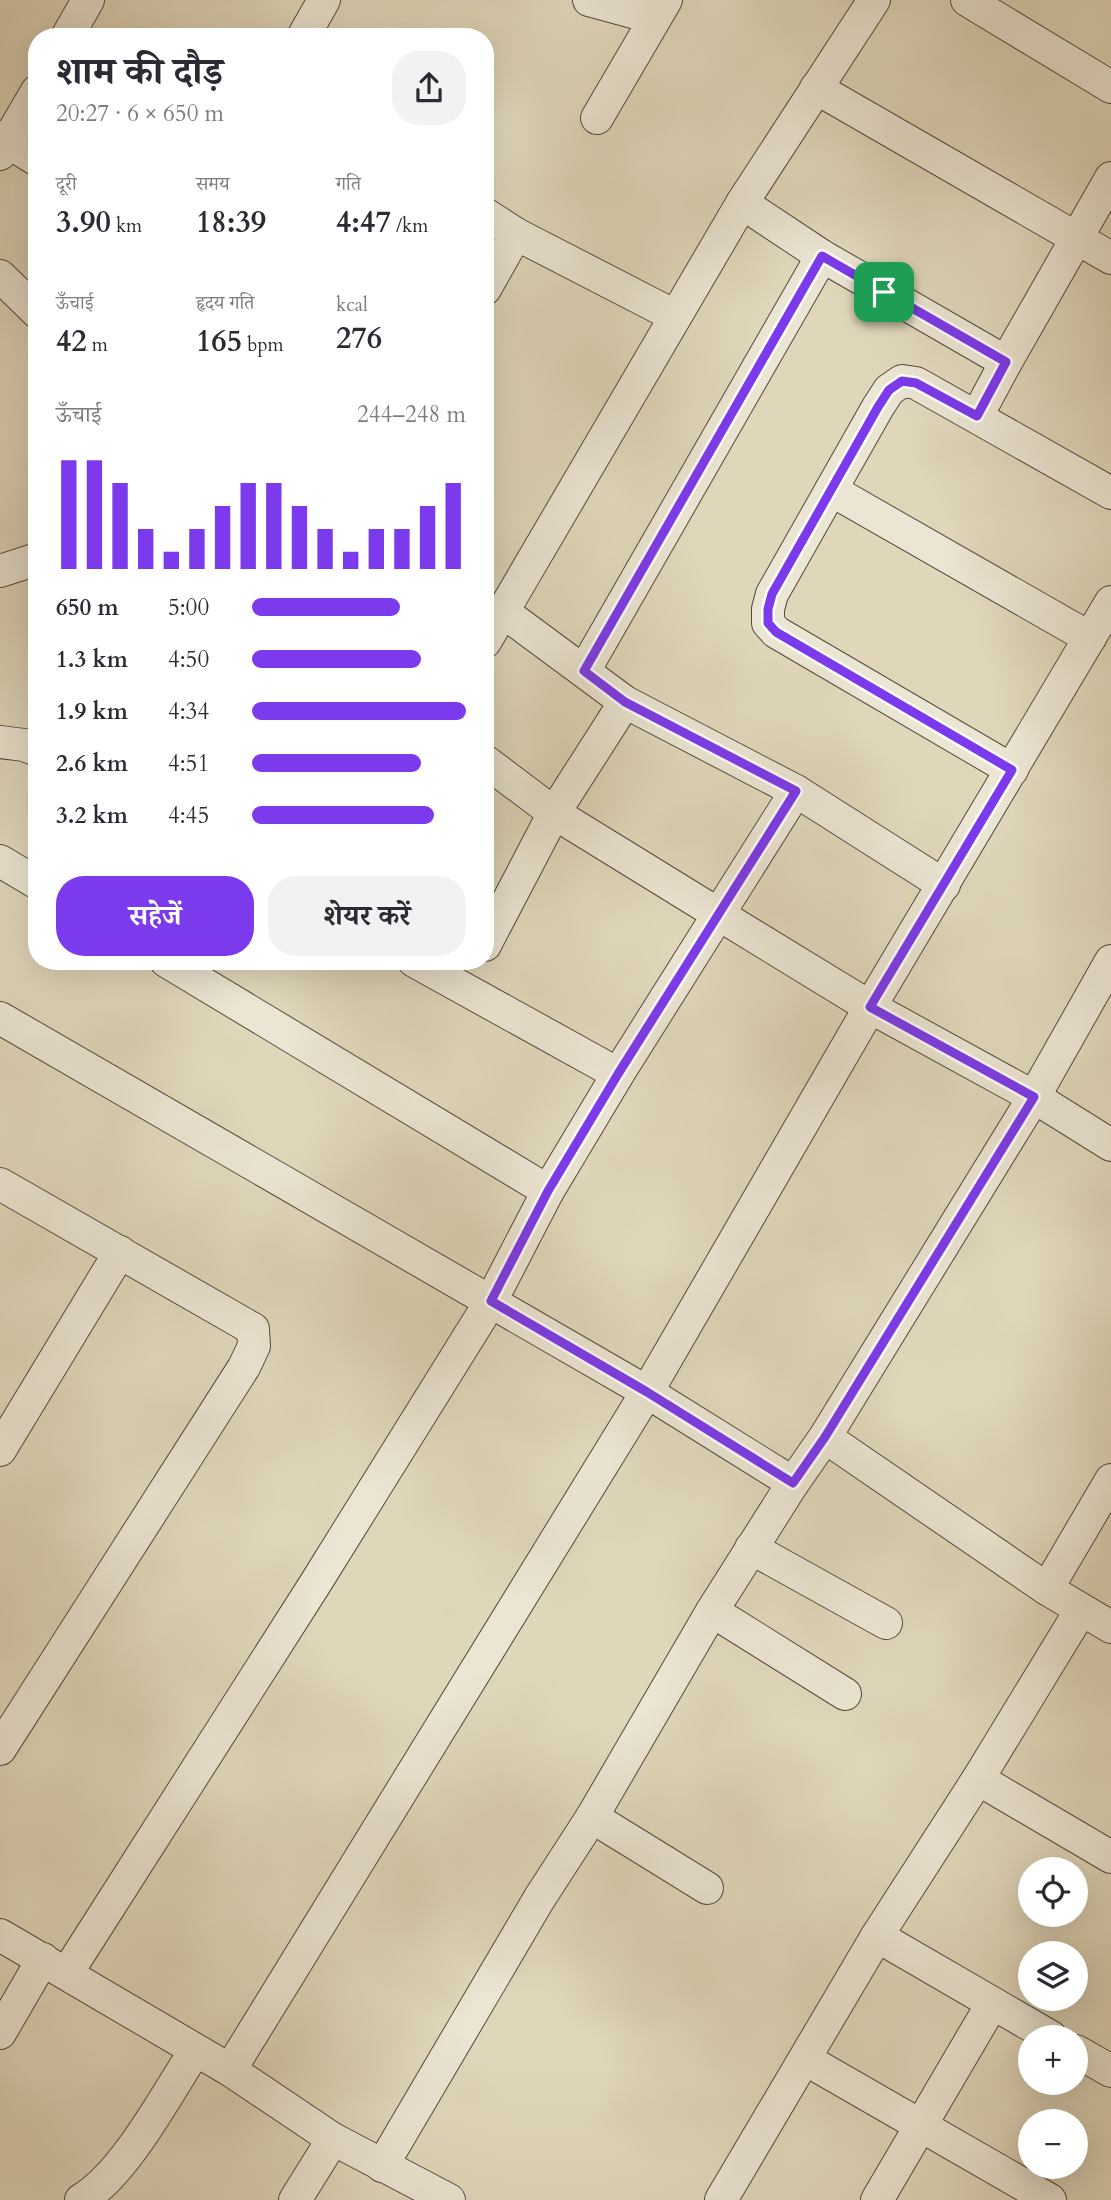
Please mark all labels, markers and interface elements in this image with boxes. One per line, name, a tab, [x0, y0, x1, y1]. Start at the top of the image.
text: शाम की दौड़	[56, 46, 223, 98]
button: share	[392, 51, 466, 125]
text: 20:27 · 6 × 650 m	[56, 98, 224, 129]
text: दूरी	[56, 171, 77, 197]
text: समय	[196, 171, 229, 197]
text: गति	[336, 171, 361, 197]
text: 3.90	[56, 202, 111, 243]
text: 18:39	[196, 202, 266, 243]
text: 4:47	[336, 202, 391, 243]
text: km	[111, 213, 142, 239]
text: /km	[391, 213, 428, 239]
pin	[854, 262, 914, 322]
icon: arrive	[865, 273, 903, 311]
text: ऊँचाई	[56, 290, 93, 316]
text: हृदय गति	[196, 290, 254, 316]
text: kcal	[336, 292, 368, 318]
text: 276	[336, 318, 382, 359]
text: 42	[56, 321, 87, 362]
text: 165	[196, 321, 242, 362]
text: m	[87, 332, 108, 358]
text: bpm	[242, 332, 284, 358]
text: ऊँचाई	[56, 399, 101, 430]
text: 244–248 m	[357, 399, 466, 430]
text: 650 m	[56, 592, 119, 623]
text: 5:00	[168, 592, 209, 623]
text: 1.3 km	[56, 644, 128, 675]
text: 4:50	[168, 644, 209, 675]
text: 1.9 km	[56, 696, 128, 727]
text: 4:34	[168, 696, 209, 727]
text: 2.6 km	[56, 748, 128, 779]
text: 4:51	[168, 748, 209, 779]
text: 3.2 km	[56, 800, 128, 831]
text: 4:45	[168, 800, 209, 831]
button: सहेजें	[56, 876, 254, 956]
button: शेयर करें	[268, 876, 466, 956]
map controls	[1018, 1857, 1088, 2179]
button: locate	[1018, 1857, 1088, 1927]
button: layers	[1018, 1941, 1088, 2011]
button: +	[1018, 2025, 1088, 2095]
button: −	[1018, 2109, 1088, 2179]

